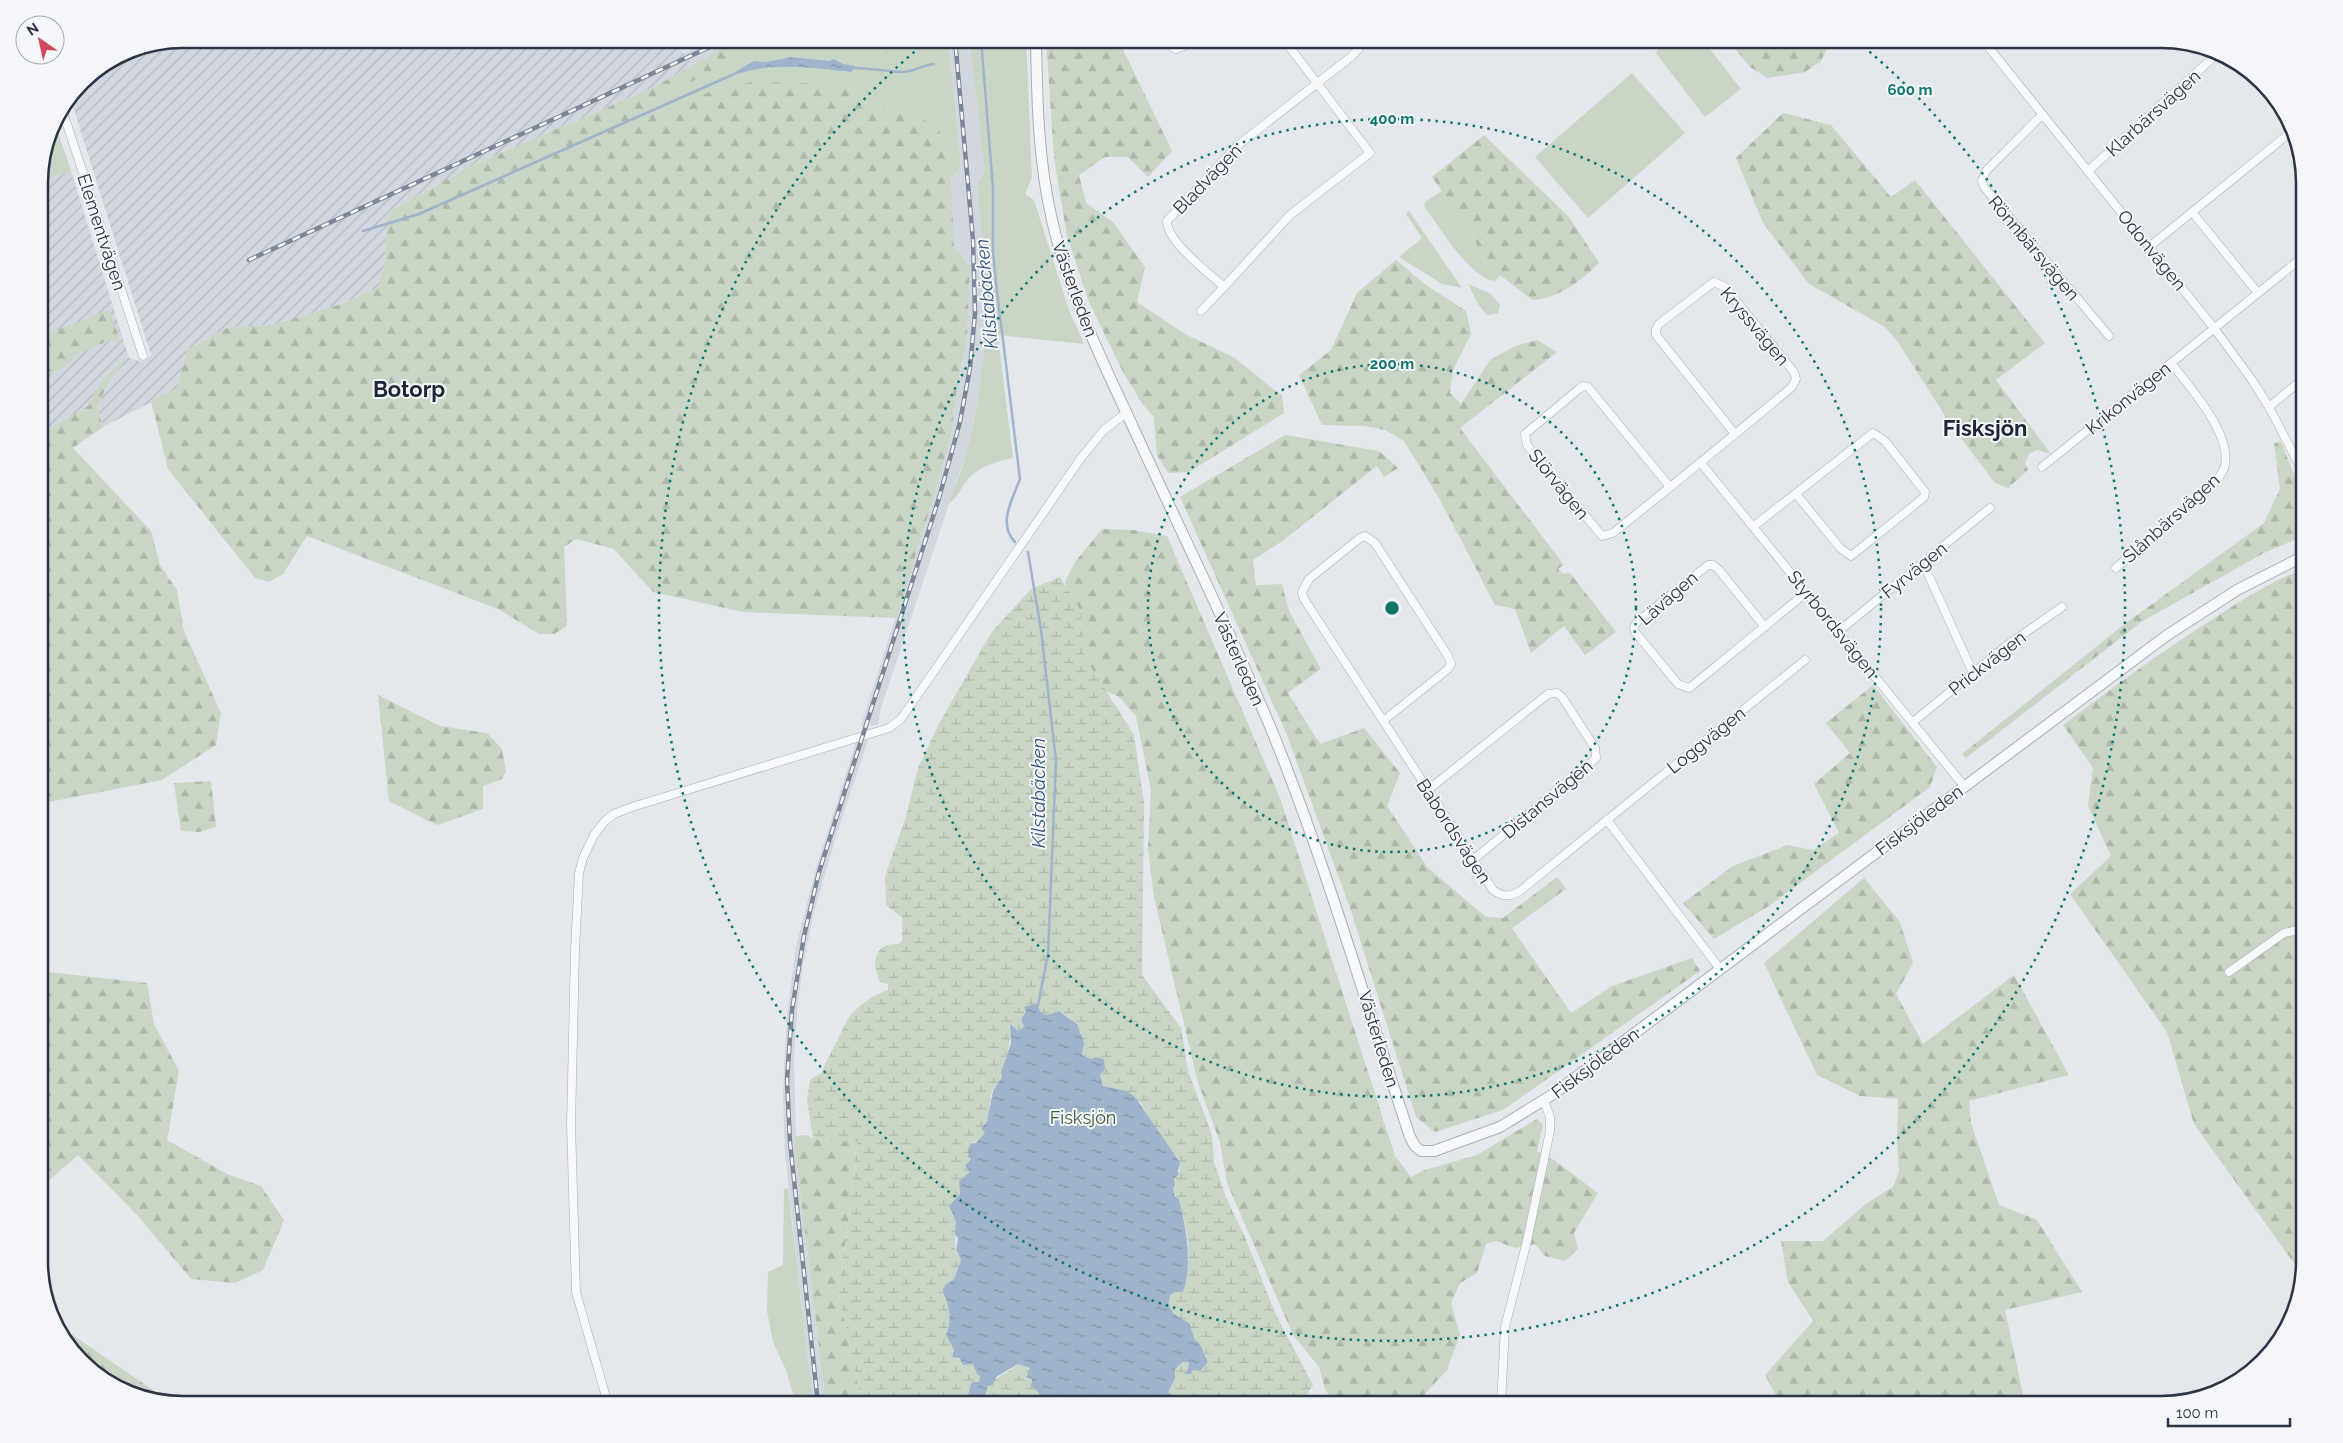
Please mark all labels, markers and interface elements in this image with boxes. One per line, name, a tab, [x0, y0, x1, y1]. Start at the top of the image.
north arrow	[15, 15, 65, 65]
text: N	[24, 20, 42, 39]
street label: Klarbärsvägen	[2102, 65, 2204, 161]
text: 600 m	[1887, 81, 1933, 99]
text: 400 m	[1370, 110, 1414, 128]
street label: Bladvägen	[1168, 140, 1246, 218]
street label: Elementvägen	[73, 171, 131, 293]
street label: Rönnbärsvägen	[1984, 191, 2084, 305]
street label: Odonvägen	[2113, 206, 2191, 294]
water label: Kilstabäcken	[970, 238, 1002, 350]
street label: Västerleden	[1048, 238, 1102, 340]
street label: Kryssvägen	[1716, 282, 1794, 370]
text: 200 m	[1370, 355, 1414, 373]
street label: Krikonvägen	[2081, 357, 2175, 439]
district label: Botorp	[373, 376, 445, 402]
district label: Fisksjön	[1943, 415, 2027, 441]
street label: Slörvägen	[1524, 445, 1594, 523]
street label: Slånbärsvägen	[2118, 469, 2224, 567]
street label: Fyrvägen	[1877, 537, 1951, 603]
street label: Styrbordsvägen	[1783, 566, 1883, 682]
street label: Lävägen	[1634, 567, 1702, 629]
centre of rings	[1383, 599, 1401, 617]
street label: Västerleden	[1209, 609, 1269, 709]
street label: Prickvägen	[1944, 626, 2030, 700]
street label: Loggvägen	[1663, 702, 1749, 778]
water label: Kilstabäcken	[1027, 738, 1049, 848]
street label: Distansvägen	[1497, 755, 1597, 843]
street label: Babordsvägen	[1412, 775, 1496, 887]
street label: Fisksjöleden	[1871, 780, 1967, 860]
street label: Västerleden	[1354, 988, 1404, 1090]
street label: Fisksjöleden	[1547, 1023, 1643, 1103]
park label: Fisksjön	[1050, 1107, 1116, 1128]
scale bar	[2168, 1396, 2290, 1428]
text: 100 m	[2176, 1404, 2218, 1422]

